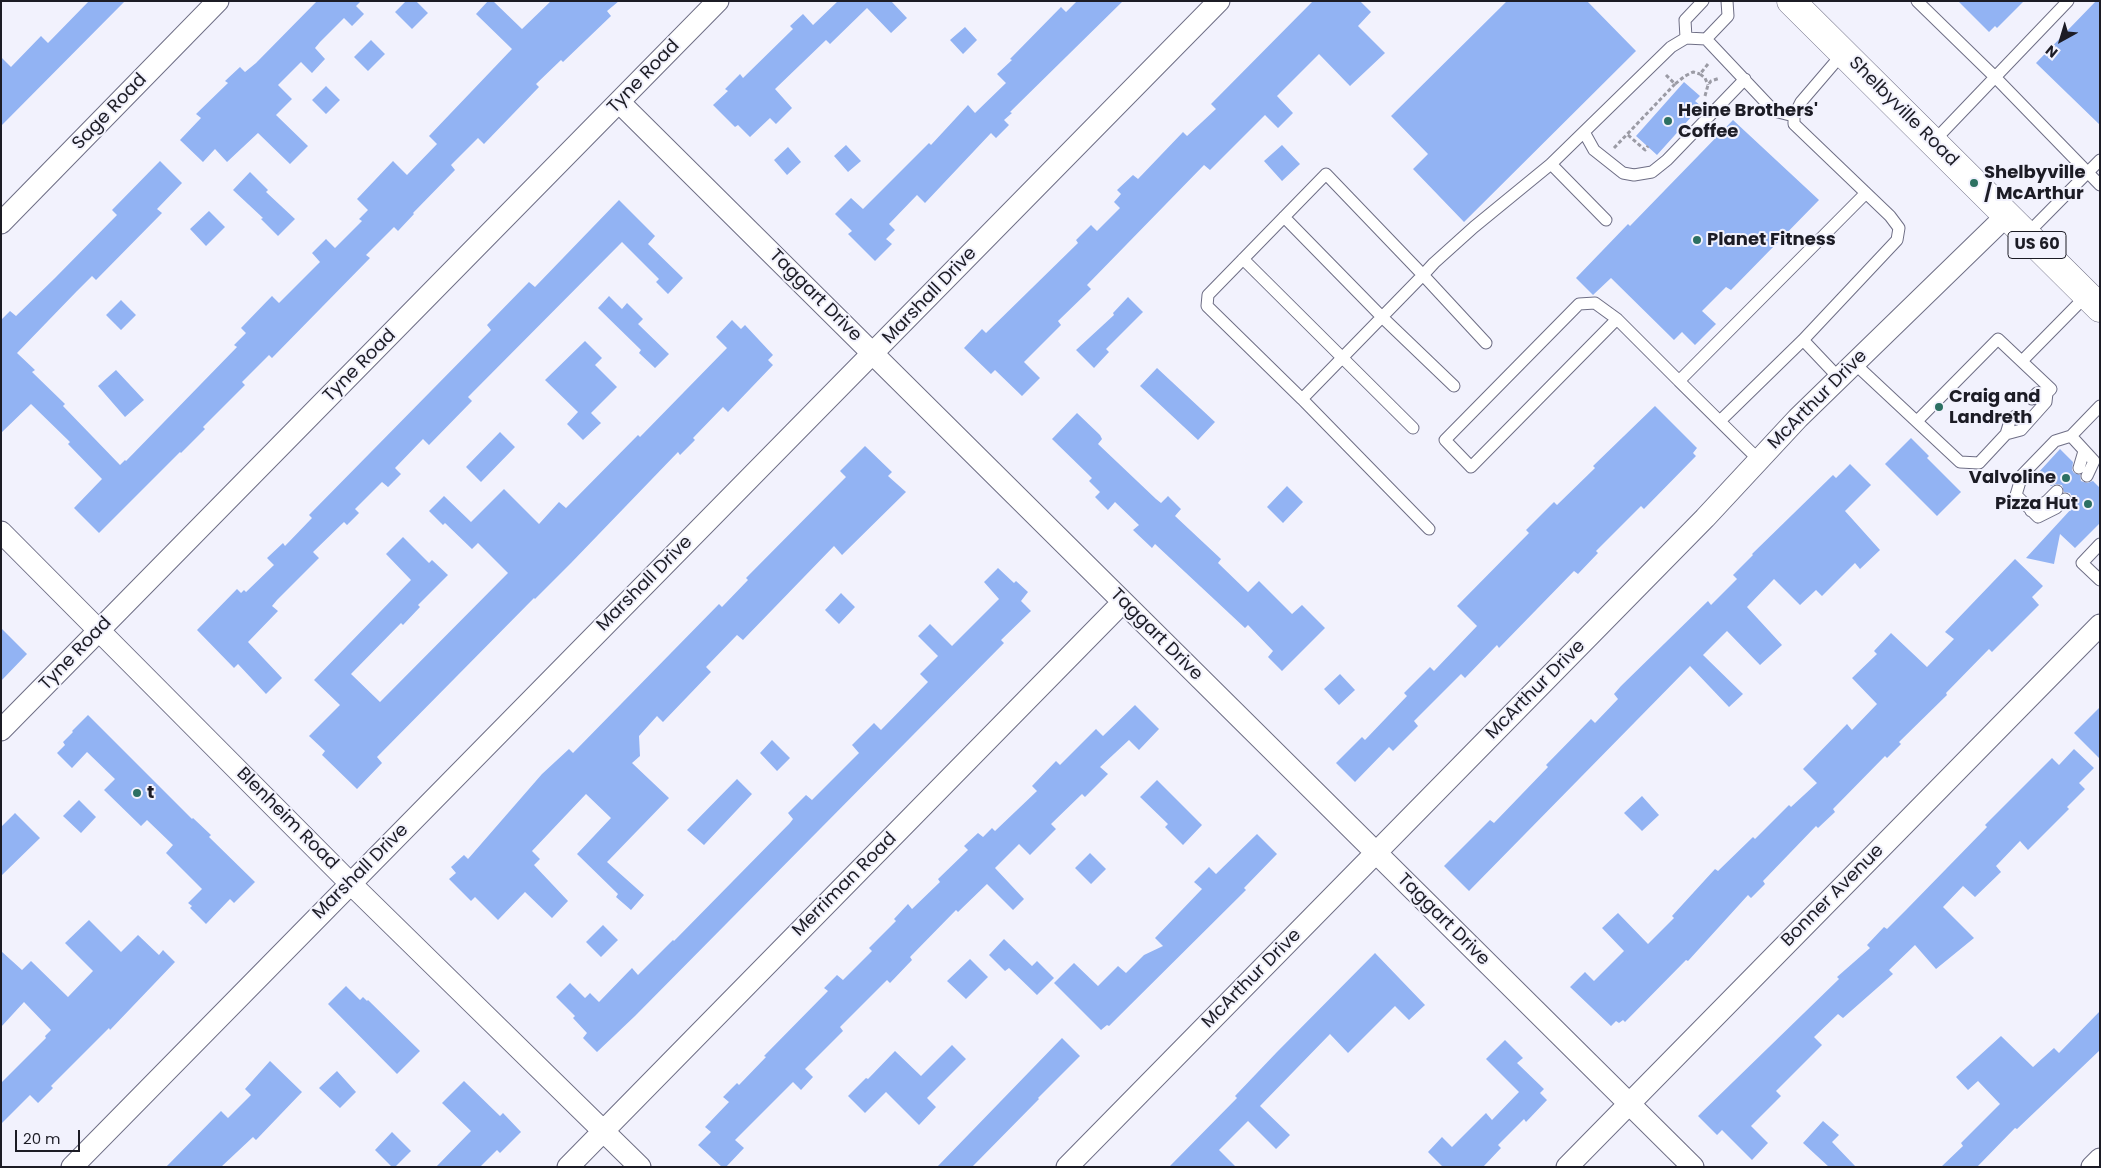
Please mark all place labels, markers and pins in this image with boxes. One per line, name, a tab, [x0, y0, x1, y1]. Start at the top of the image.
place label: Heine Brothers' Coffee	[1678, 100, 1818, 142]
marker: Heine Brothers' Coffee	[1662, 115, 1674, 127]
place label: Shelbyville / McArthur	[1984, 162, 2085, 204]
marker: Shelbyville / McArthur	[1968, 177, 1980, 189]
place label: Planet Fitness	[1707, 229, 1836, 251]
marker: Planet Fitness	[1691, 234, 1703, 246]
place label: Craig and Landreth	[1949, 386, 2041, 428]
marker: Craig and Landreth	[1933, 401, 1945, 413]
place label: Valvoline	[1969, 467, 2056, 489]
marker: Valvoline	[2060, 472, 2072, 484]
place label: Pizza Hut	[1995, 493, 2078, 515]
marker: Pizza Hut	[2082, 498, 2094, 510]
place label: t	[147, 782, 154, 804]
marker: t	[131, 787, 143, 799]

